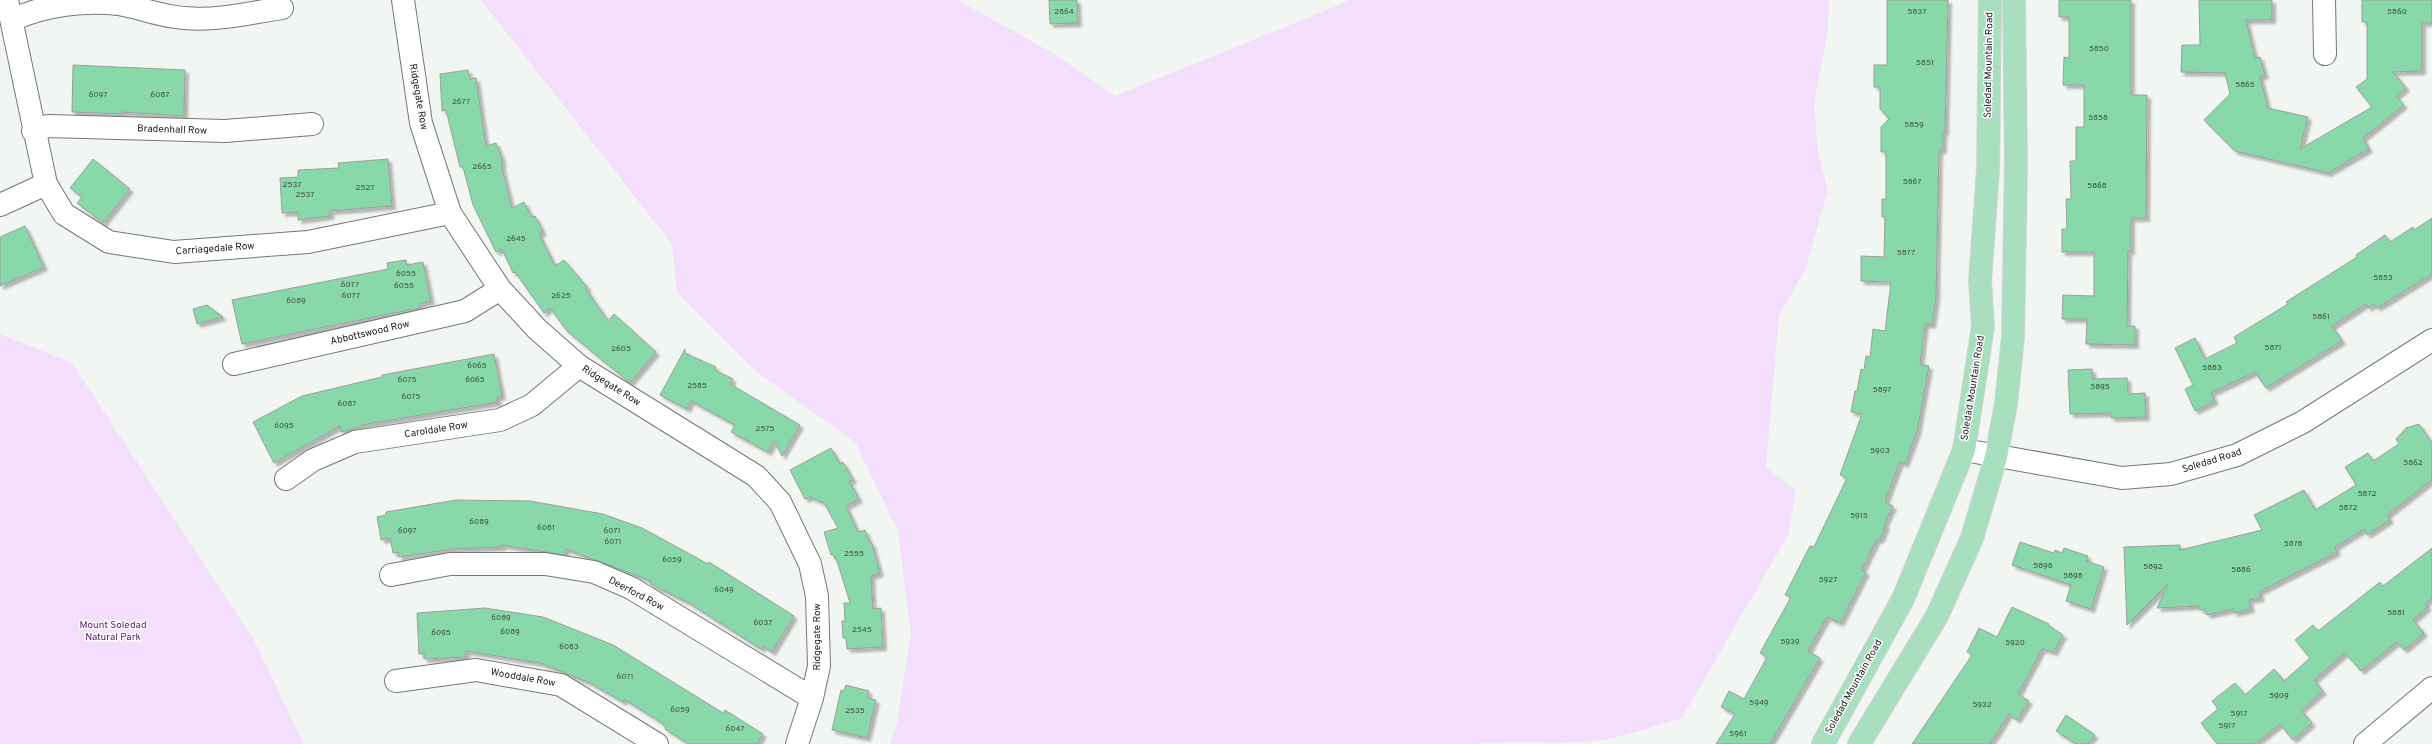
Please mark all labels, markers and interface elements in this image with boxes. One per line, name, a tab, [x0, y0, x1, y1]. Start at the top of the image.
house number: 2864	[1054, 7, 1074, 17]
house number: 5837	[1908, 7, 1926, 17]
house number: 5860	[2387, 7, 2407, 17]
street label: Soledad Mountain Road	[1982, 12, 1996, 118]
house number: 5850	[2089, 44, 2109, 54]
house number: 5851	[1916, 58, 1934, 68]
street label: Ridgegate Row	[406, 63, 430, 131]
house number: 5865	[2235, 80, 2255, 90]
house number: 6097	[89, 90, 107, 100]
house number: 6087	[151, 90, 169, 100]
house number: 2677	[452, 97, 470, 107]
house number: 5858	[2088, 113, 2108, 123]
house number: 5859	[1904, 120, 1924, 130]
street label: Bradenhall Row	[137, 122, 207, 138]
house number: 2665	[472, 162, 492, 172]
house number: 5867	[1903, 177, 1921, 187]
house number: 2537	[283, 180, 301, 190]
house number: 5868	[2087, 181, 2107, 191]
house number: 2527	[356, 183, 374, 193]
house number: 2537	[296, 190, 314, 200]
house number: 2645	[506, 234, 526, 244]
street label: Carriagedale Row	[175, 240, 255, 258]
house number: 5877	[1897, 248, 1915, 258]
house number: 6055	[396, 269, 416, 279]
house number: 5853	[2373, 273, 2393, 283]
house number: 6077	[341, 280, 359, 290]
house number: 6055	[394, 281, 414, 291]
house number: 6077	[342, 291, 360, 301]
house number: 2625	[551, 291, 571, 301]
house number: 6089	[286, 296, 306, 306]
house number: 5861	[2312, 312, 2330, 322]
street label: Abbottswood Row	[329, 318, 411, 348]
street label: Soledad Mountain Road	[1958, 335, 1988, 441]
house number: 5871	[2264, 343, 2282, 353]
house number: 2605	[611, 344, 631, 354]
house number: 6065	[467, 361, 487, 371]
street label: Ridgegate Row	[579, 363, 643, 409]
house number: 5883	[2202, 363, 2222, 373]
house number: 6075	[398, 375, 416, 385]
house number: 6065	[465, 375, 485, 385]
house number: 2585	[687, 381, 707, 391]
house number: 5895	[2090, 382, 2110, 392]
house number: 5897	[1873, 385, 1891, 395]
house number: 6075	[402, 392, 420, 402]
house number: 6087	[338, 399, 356, 409]
street label: Caroldale Row	[403, 419, 469, 441]
house number: 6095	[274, 421, 294, 431]
house number: 2575	[756, 424, 774, 434]
house number: 5903	[1870, 446, 1890, 456]
street label: Soledad Road	[2181, 446, 2243, 476]
house number: 5862	[2403, 458, 2423, 468]
house number: 5872	[2358, 489, 2376, 499]
house number: 5872	[2339, 503, 2357, 513]
house number: 5915	[1850, 511, 1868, 521]
house number: 6089	[469, 517, 489, 527]
house number: 6081	[537, 523, 555, 533]
house number: 6097	[398, 526, 416, 536]
house number: 6071	[604, 526, 620, 536]
house number: 6071	[605, 537, 621, 547]
house number: 5878	[2284, 539, 2302, 549]
house number: 2555	[844, 549, 864, 559]
house number: 6059	[662, 555, 682, 565]
house number: 5898	[2033, 561, 2053, 571]
house number: 5892	[2143, 562, 2163, 572]
house number: 5886	[2231, 565, 2251, 575]
house number: 5898	[2063, 571, 2083, 581]
street label: Deerford Row	[606, 574, 666, 614]
house number: 5927	[1819, 575, 1837, 585]
house number: 6049	[714, 585, 734, 595]
street label: Ridgegate Row	[811, 603, 824, 671]
house number: 5881	[2387, 608, 2405, 618]
house number: 6089	[491, 613, 511, 623]
house number: 6037	[754, 618, 772, 628]
park label: Mount Soledad Natural Park	[79, 619, 147, 644]
house number: 2545	[852, 625, 872, 635]
house number: 6089	[500, 627, 520, 637]
house number: 6095	[431, 628, 451, 638]
house number: 5939	[1780, 637, 1800, 647]
street label: Soledad Mountain Road	[1823, 637, 1885, 737]
house number: 5920	[2005, 638, 2025, 648]
house number: 6083	[559, 642, 579, 652]
street label: Wooddale Row	[490, 666, 556, 690]
house number: 6071	[617, 672, 633, 682]
house number: 5909	[2269, 691, 2289, 701]
house number: 5949	[1749, 698, 1769, 708]
house number: 5932	[1972, 700, 1992, 710]
house number: 6059	[670, 705, 690, 715]
house number: 2535	[845, 706, 865, 716]
house number: 5917	[2231, 709, 2247, 719]
house number: 5917	[2219, 721, 2235, 731]
house number: 6047	[726, 724, 744, 734]
house number: 5961	[1729, 729, 1747, 739]

